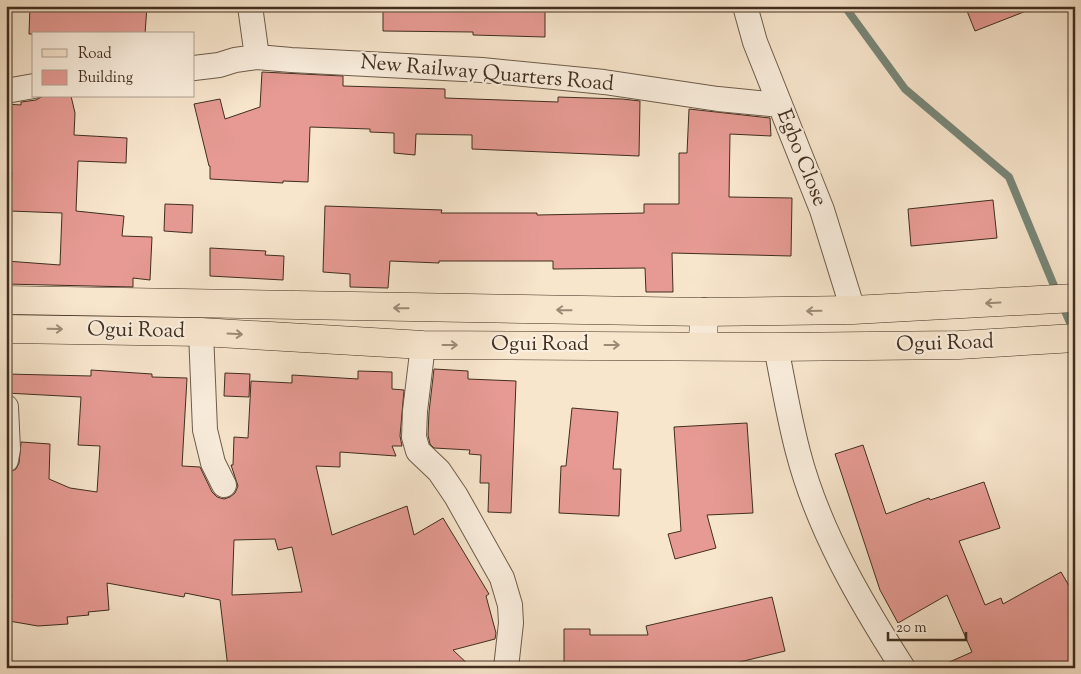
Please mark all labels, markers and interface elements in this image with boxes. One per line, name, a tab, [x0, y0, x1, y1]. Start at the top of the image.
legend	[32, 32, 195, 98]
text: Road	[78, 44, 112, 65]
street label: New Railway Quarters Road	[359, 48, 615, 100]
text: Building	[78, 68, 133, 89]
street label: Egbo Close	[768, 105, 834, 211]
one-way arrow	[986, 298, 1002, 307]
one-way arrow	[393, 303, 409, 312]
one-way arrow	[556, 305, 572, 315]
one-way arrow	[806, 306, 822, 316]
street label: Ogui Road	[87, 315, 185, 347]
one-way arrow	[47, 325, 63, 334]
street label: Ogui Road	[896, 327, 995, 361]
one-way arrow	[227, 329, 243, 338]
street label: Ogui Road	[491, 330, 589, 360]
one-way arrow	[441, 340, 457, 350]
one-way arrow	[604, 340, 620, 350]
scale bar	[888, 609, 966, 641]
text: 20 m	[896, 618, 927, 639]

